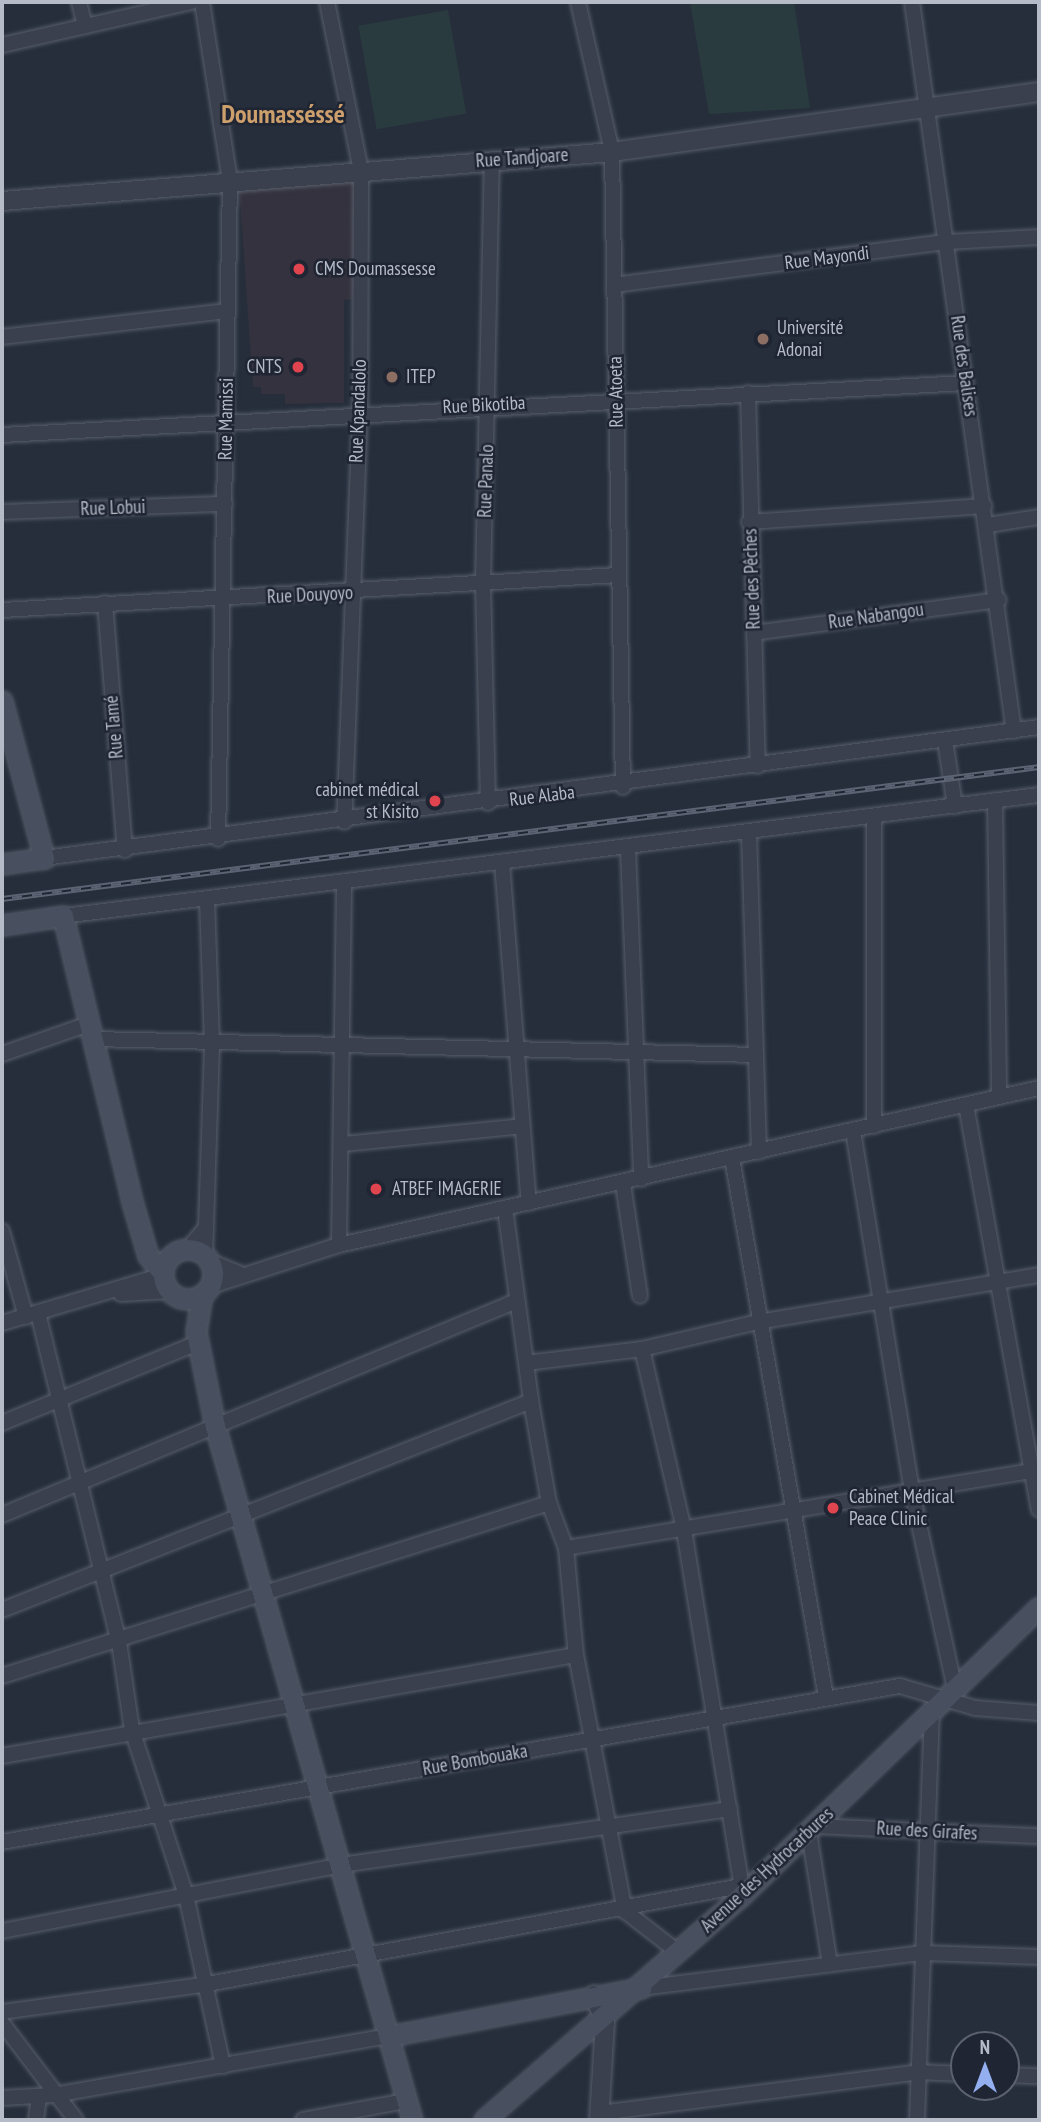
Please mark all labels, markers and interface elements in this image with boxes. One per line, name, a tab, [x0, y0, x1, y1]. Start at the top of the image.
district label: Doumasséssé	[221, 98, 345, 130]
street label: Rue Tandjoare	[475, 143, 569, 173]
street label: Rue Mayondi	[783, 242, 871, 274]
place label: CMS Doumassesse	[315, 258, 436, 280]
marker: CMS Doumassesse	[289, 259, 309, 279]
street label: Rue des Balises	[946, 314, 982, 418]
place label: Université Adonai	[777, 317, 843, 361]
marker: Université Adonai	[755, 331, 771, 347]
place label: CNTS	[246, 356, 282, 378]
street label: Rue Atoeta	[604, 356, 628, 428]
marker: CNTS	[288, 357, 308, 377]
street label: Rue Kpandalolo	[345, 359, 371, 463]
place label: ITEP	[406, 366, 436, 388]
marker: ITEP	[384, 369, 400, 385]
street label: Rue Mamissi	[214, 378, 238, 460]
street label: Rue Bikotiba	[442, 391, 526, 419]
street label: Rue Panalo	[473, 444, 499, 518]
street label: Rue Lobui	[80, 495, 146, 521]
street label: Rue des Pêches	[739, 528, 765, 630]
street label: Rue Douyoyo	[266, 581, 354, 609]
street label: Rue Nabangou	[827, 598, 925, 634]
street label: Rue Tamé	[100, 694, 128, 760]
place label: cabinet médical st Kisito	[315, 779, 419, 823]
street label: Rue Alaba	[508, 781, 576, 811]
marker: cabinet médical st Kisito	[425, 791, 445, 811]
place label: ATBEF IMAGERIE	[392, 1178, 502, 1200]
marker: ATBEF IMAGERIE	[366, 1179, 386, 1199]
place label: Cabinet Médical Peace Clinic	[849, 1486, 954, 1530]
marker: Cabinet Médical Peace Clinic	[823, 1498, 843, 1518]
street label: Rue Bombouaka	[421, 1740, 529, 1780]
street label: Avenue des Hydrocarbures	[696, 1803, 838, 1937]
street label: Rue des Girafes	[876, 1817, 978, 1845]
north arrow	[950, 2031, 1020, 2101]
text: N	[980, 2035, 990, 2059]

